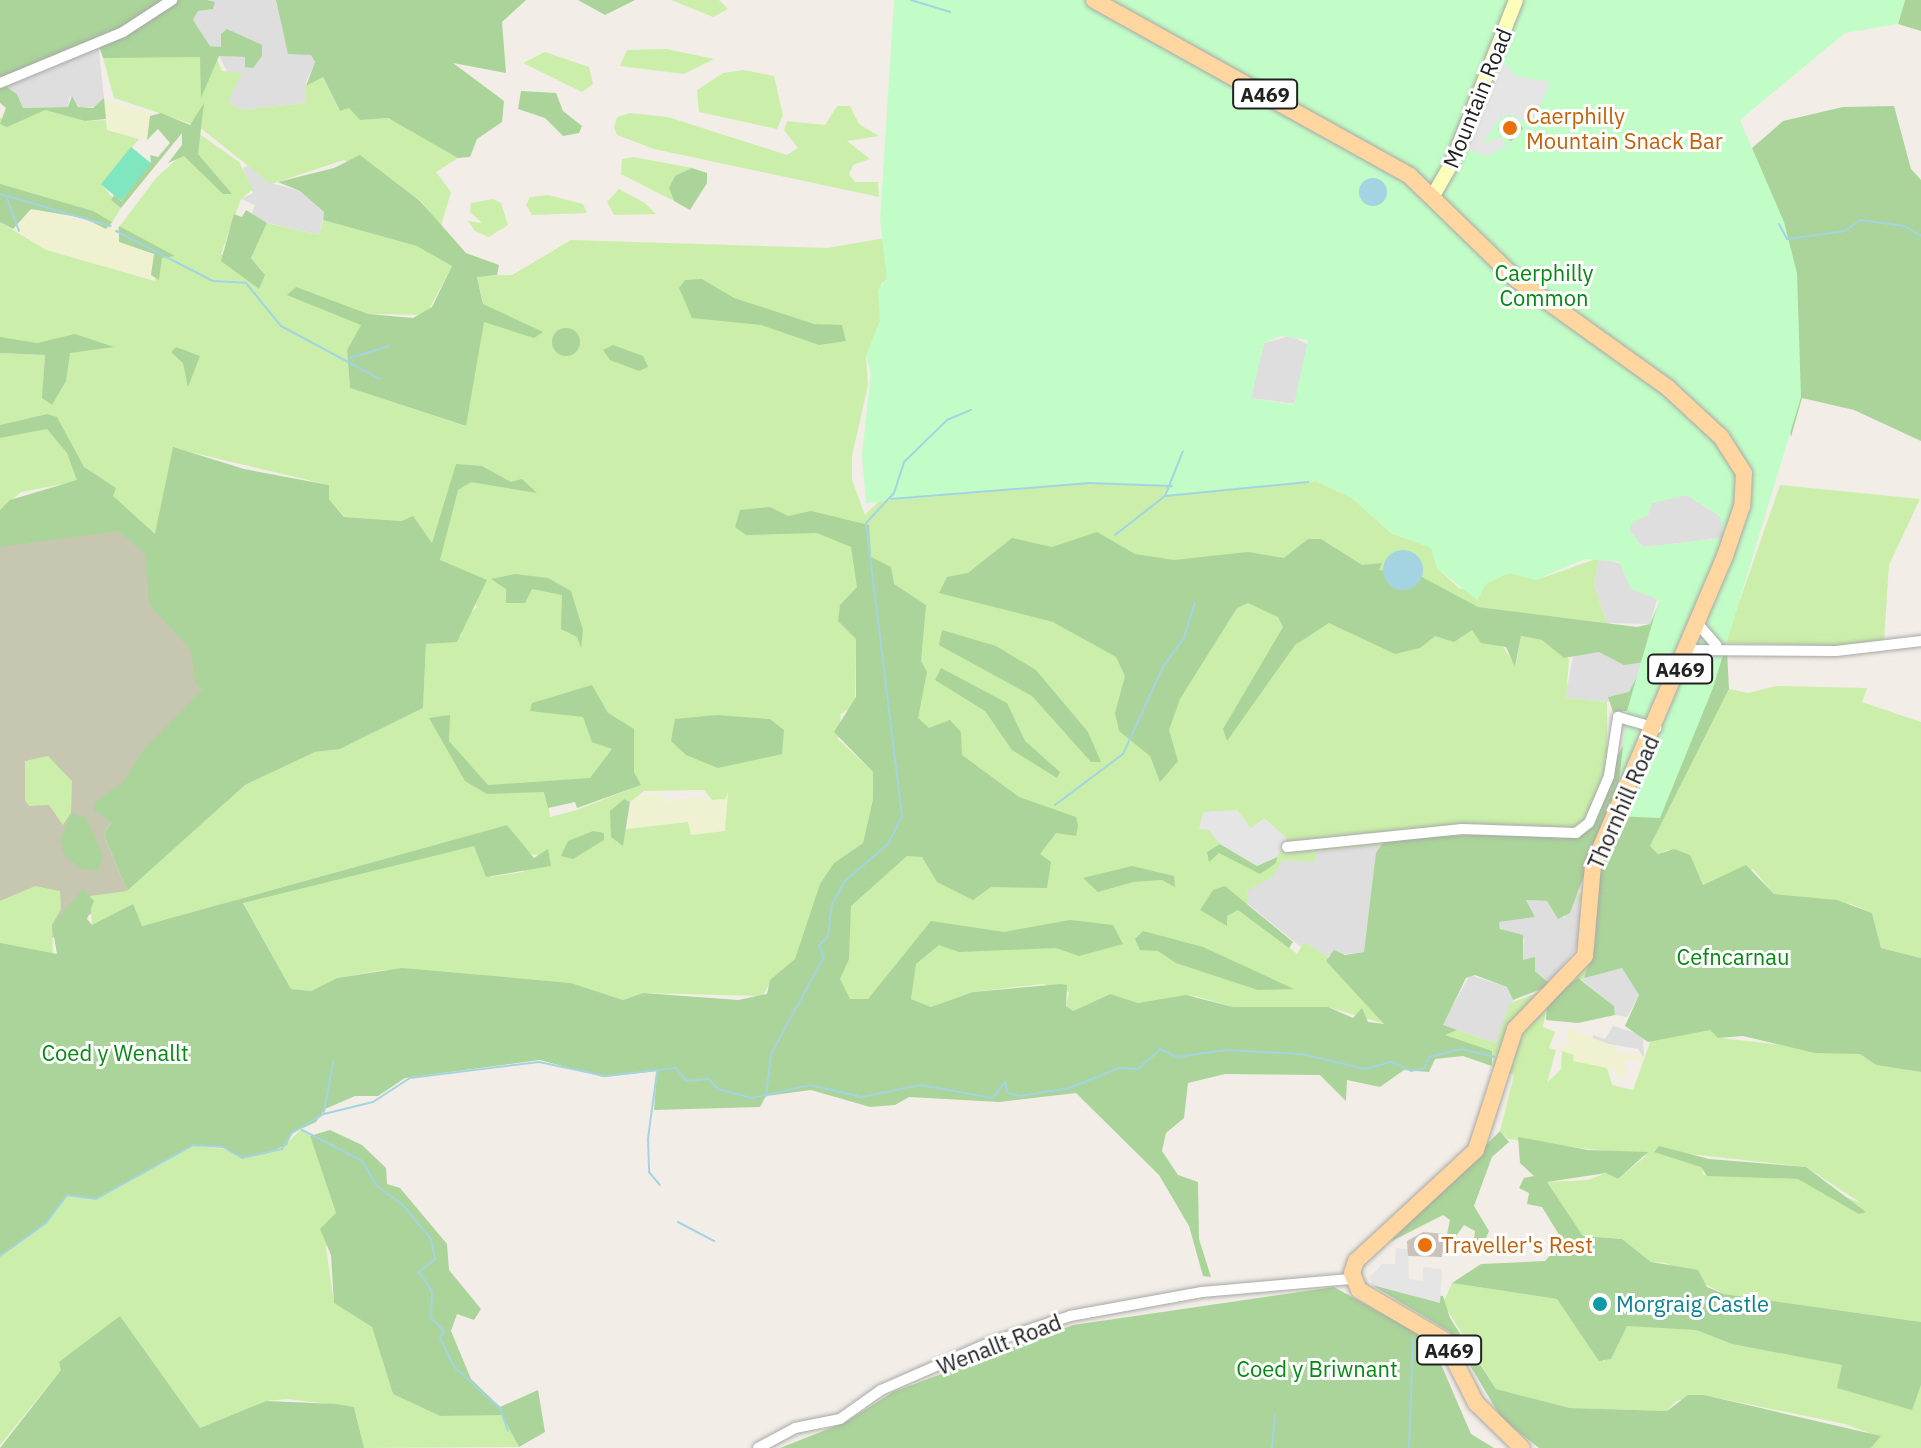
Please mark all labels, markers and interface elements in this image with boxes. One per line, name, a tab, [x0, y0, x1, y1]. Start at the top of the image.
street label: Mountain Road	[1437, 24, 1517, 172]
road number: A469	[1231, 78, 1299, 110]
place label: Caerphilly Mountain Snack Bar	[1526, 102, 1723, 154]
marker: Caerphilly Mountain Snack Bar	[1501, 119, 1519, 137]
park label: Caerphilly Common	[1495, 259, 1593, 310]
road number: A469	[1646, 653, 1714, 685]
street label: Thornhill Road	[1582, 731, 1664, 873]
park label: Cefncarnau	[1677, 944, 1789, 970]
park label: Coed y Wenallt	[41, 1040, 189, 1066]
place label: Traveller's Rest	[1441, 1232, 1593, 1258]
marker: Traveller's Rest	[1416, 1236, 1434, 1254]
place label: Morgraig Castle	[1616, 1291, 1769, 1317]
marker: Morgraig Castle	[1591, 1295, 1609, 1313]
street label: Wenallt Road	[933, 1308, 1065, 1380]
road number: A469	[1415, 1334, 1483, 1366]
park label: Coed y Briwnant	[1236, 1356, 1398, 1382]

